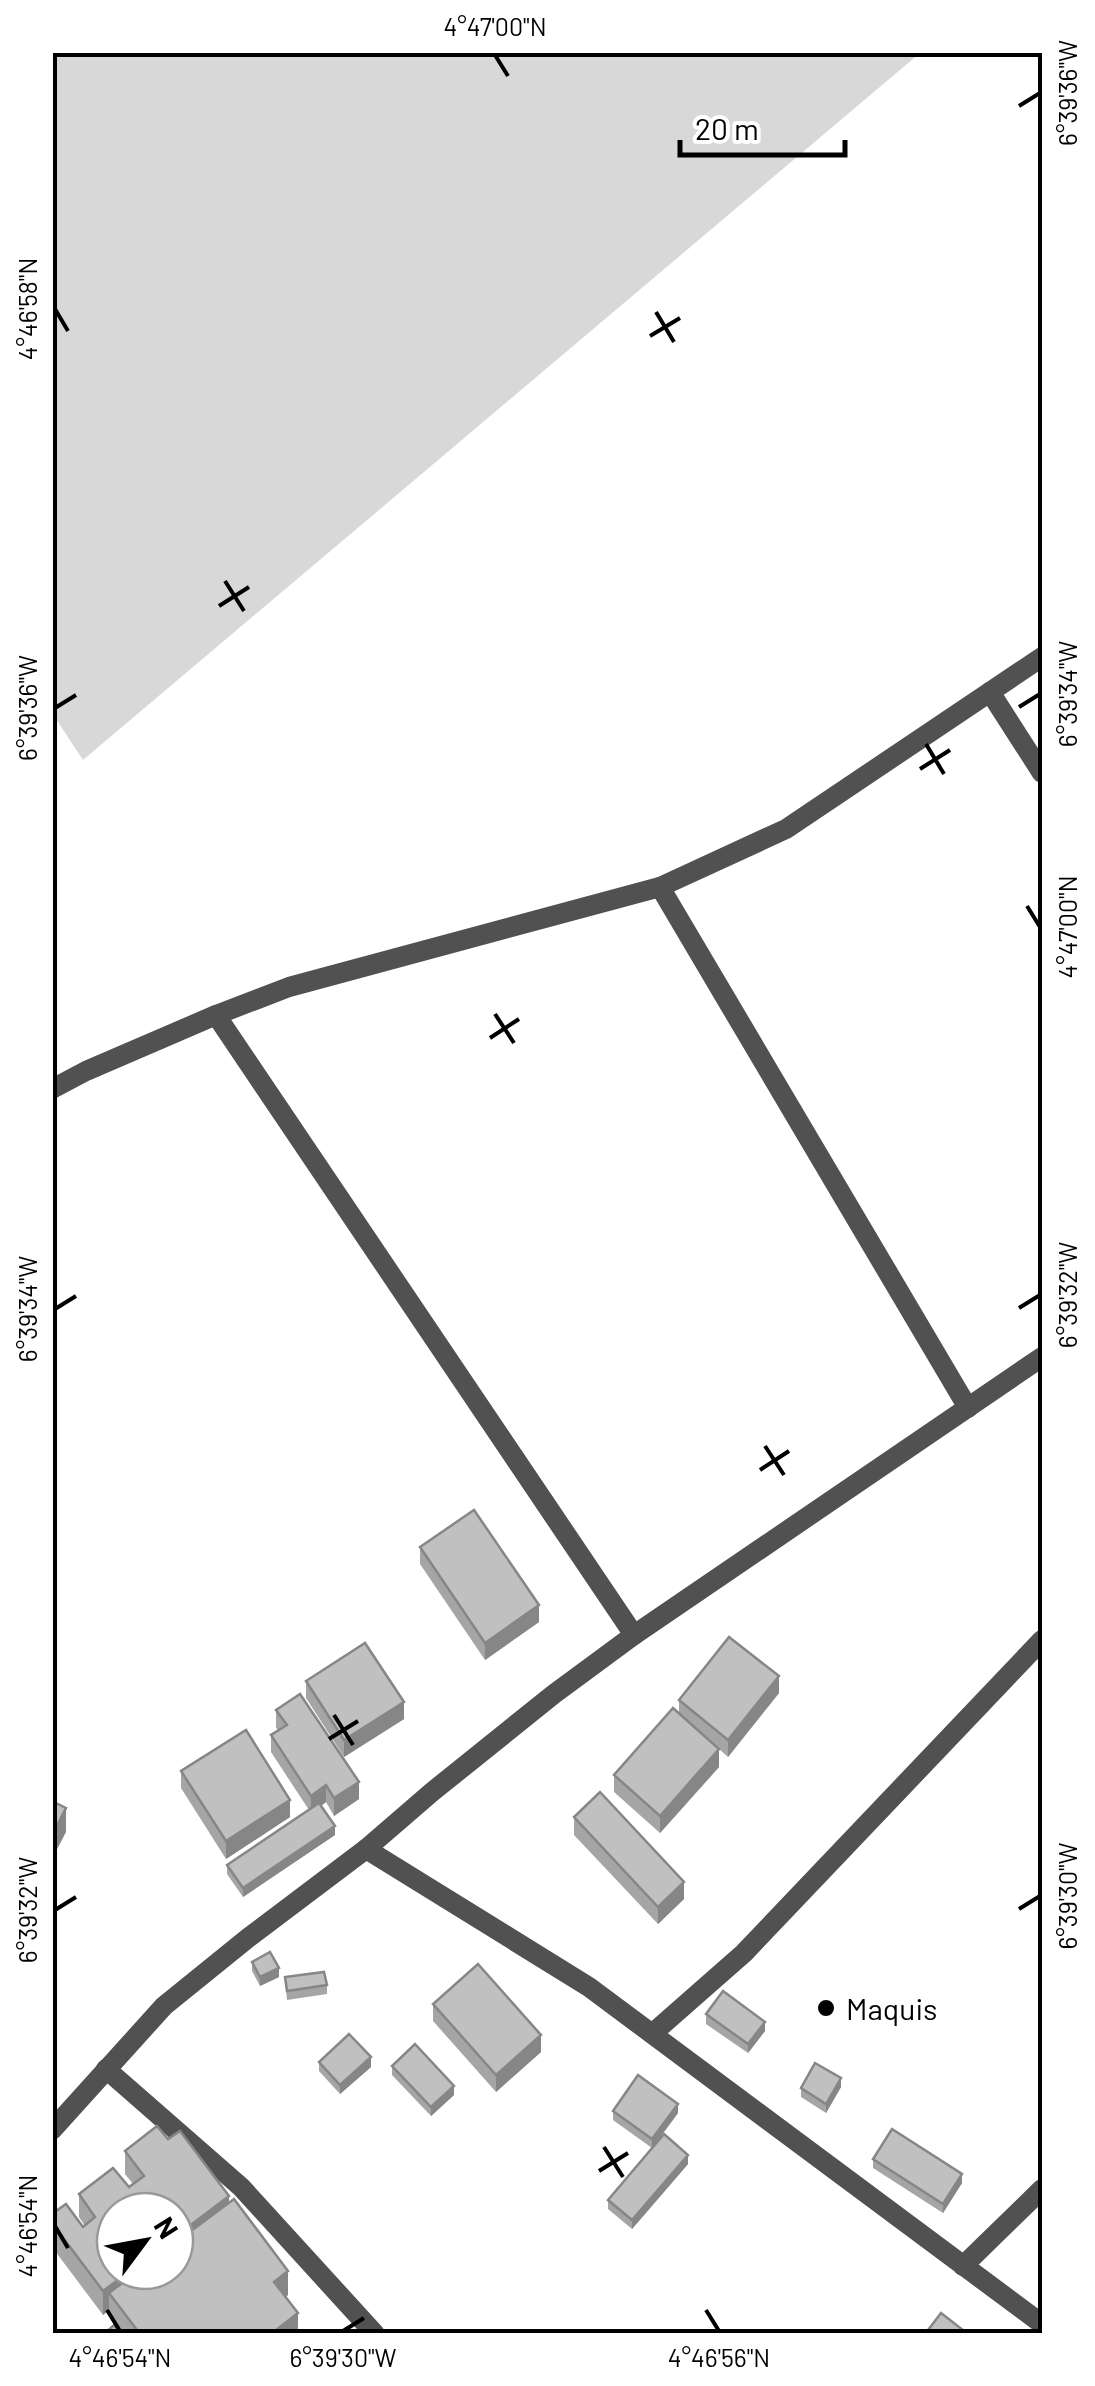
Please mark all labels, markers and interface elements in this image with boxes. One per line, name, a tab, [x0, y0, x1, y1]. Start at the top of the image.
text: 4°47'00"N	[443, 11, 547, 41]
text: 6°39'36"W	[1052, 40, 1082, 146]
scale bar	[680, 95, 845, 157]
text: 20 m	[695, 110, 759, 146]
text: 4°46'58"N	[12, 258, 42, 360]
text: 6°39'34"W	[1052, 641, 1082, 747]
text: 6°39'36"W	[12, 655, 42, 761]
text: 4°47'00"N	[1052, 875, 1082, 979]
text: 6°39'32"W	[1052, 1242, 1082, 1348]
text: 6°39'34"W	[12, 1256, 42, 1362]
text: 6°39'30"W	[1052, 1842, 1082, 1950]
text: 6°39'32"W	[12, 1857, 42, 1963]
place label: Maquis	[846, 1990, 938, 2026]
marker: Maquis	[815, 1997, 837, 2019]
text: 4°46'54"N	[12, 2175, 42, 2277]
north arrow	[95, 2191, 195, 2291]
text: N	[148, 2210, 186, 2244]
text: 4°46'54"N	[69, 2342, 171, 2372]
text: 6°39'30"W	[289, 2342, 397, 2372]
text: 4°46'56"N	[668, 2342, 770, 2372]

